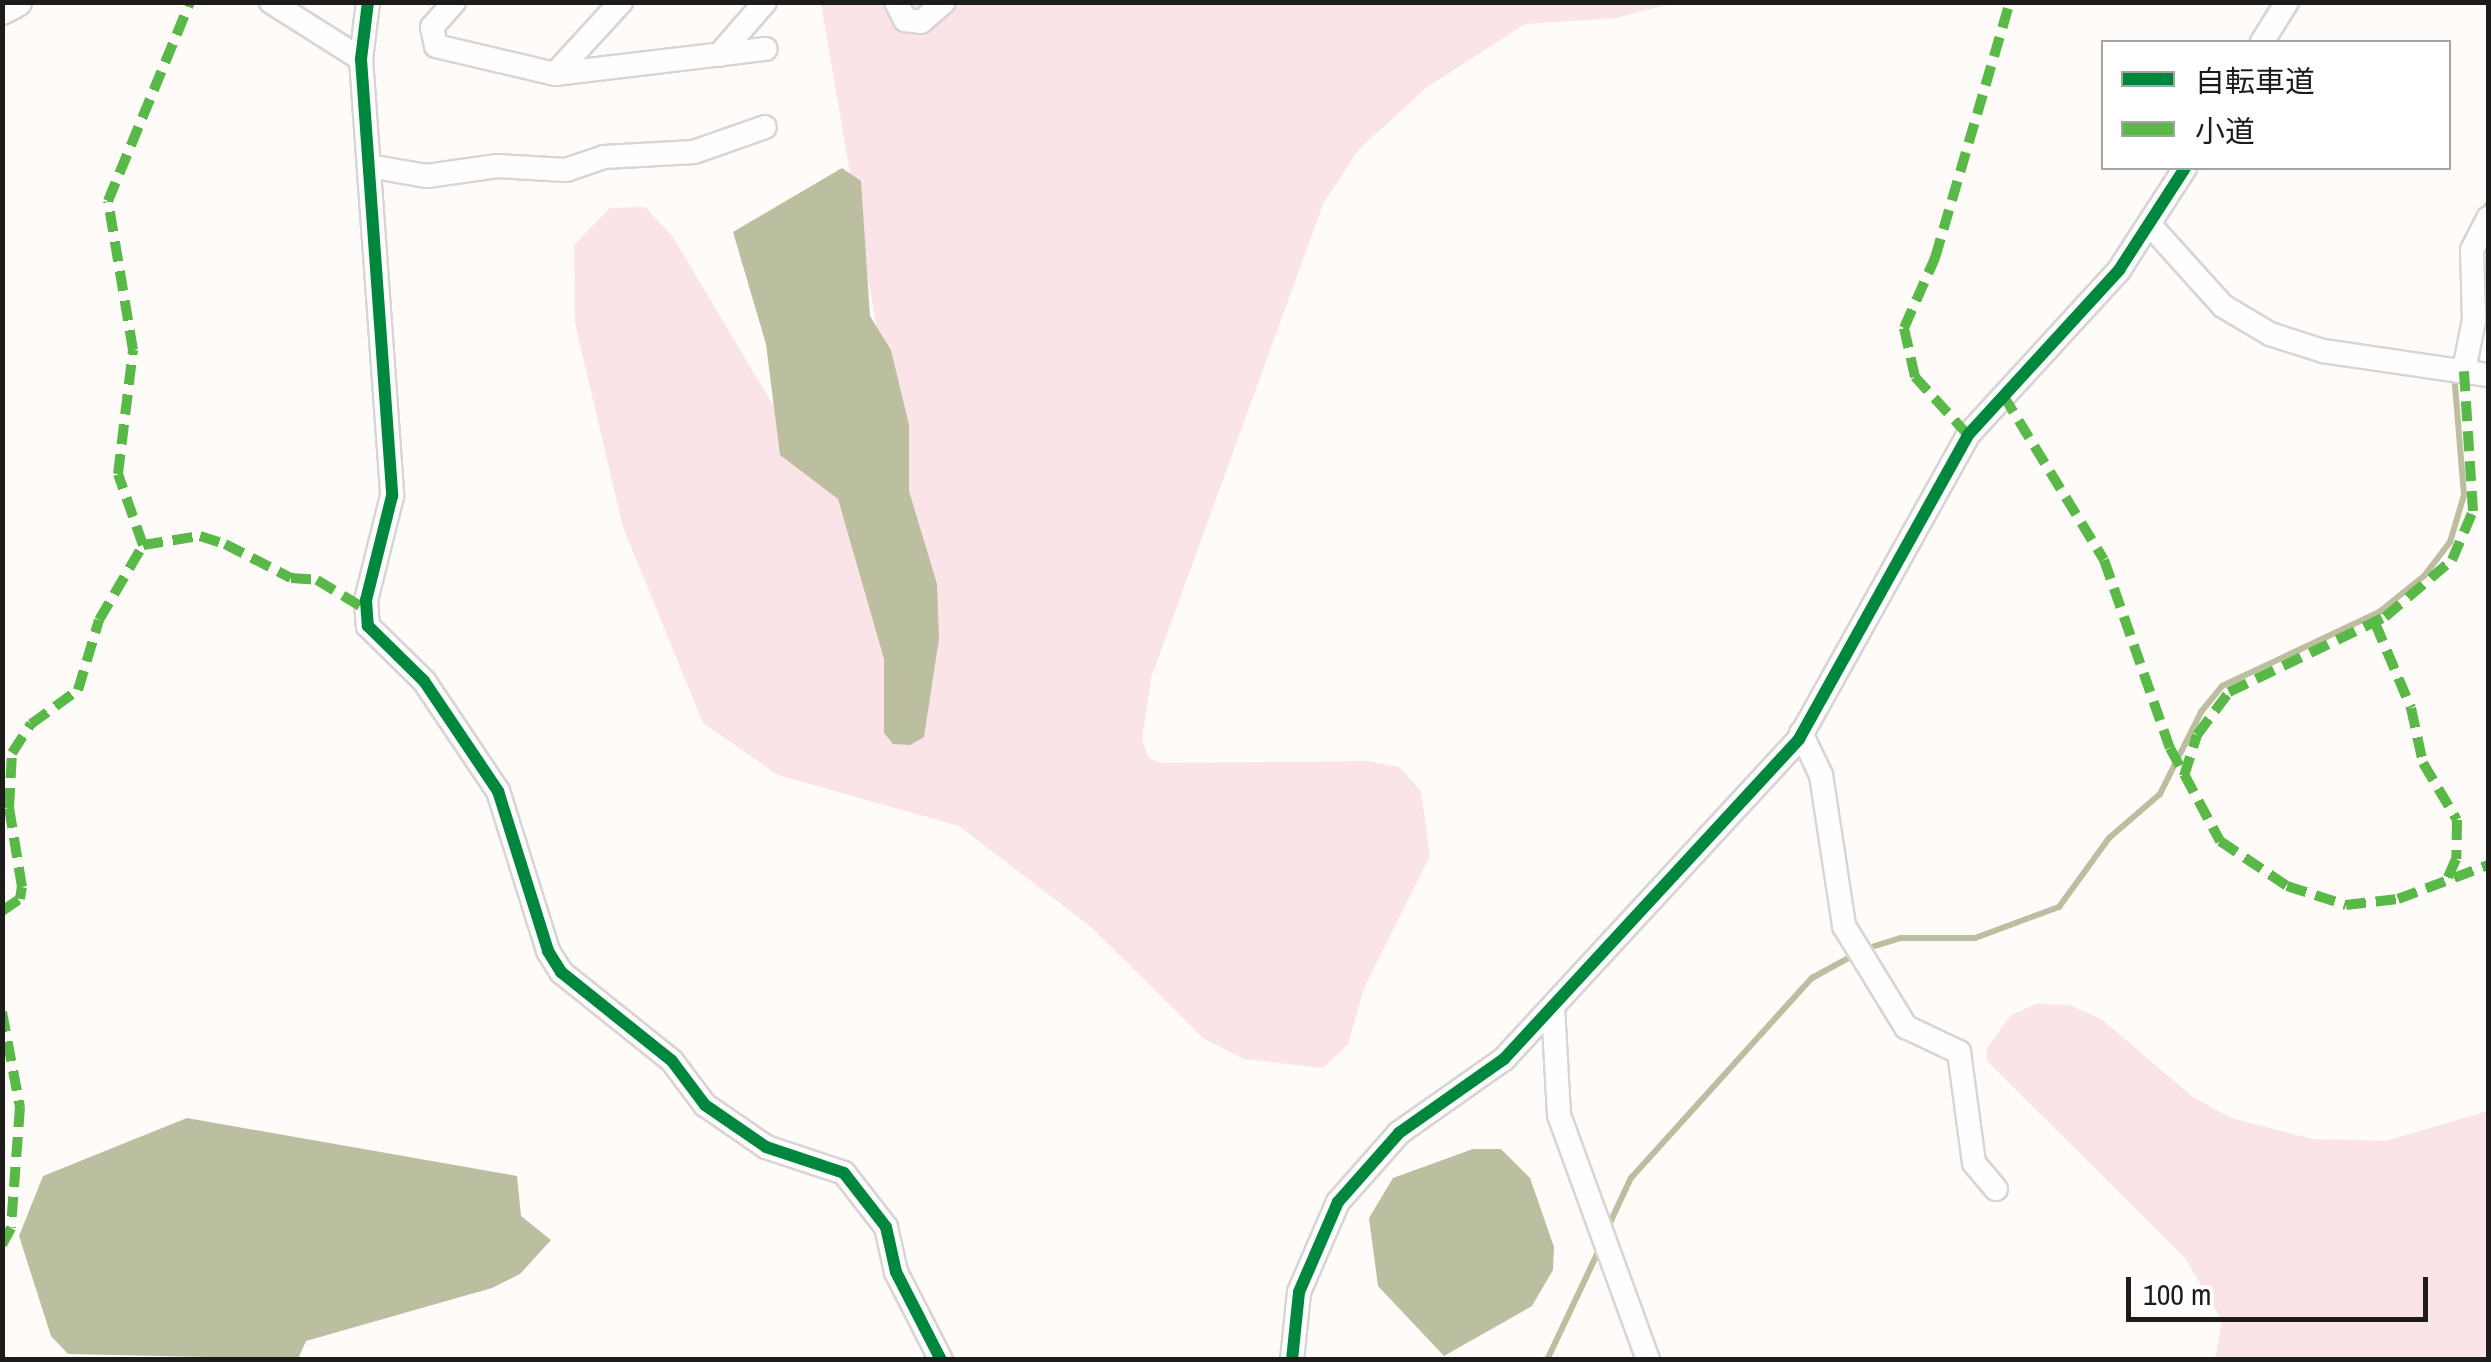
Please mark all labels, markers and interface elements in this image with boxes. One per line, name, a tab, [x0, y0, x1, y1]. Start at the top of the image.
legend	[2101, 40, 2451, 170]
text: 自転車道	[2195, 61, 2315, 101]
text: 小道	[2195, 111, 2255, 151]
scale bar	[2131, 1257, 2434, 1319]
text: 100 m	[2143, 1274, 2211, 1314]

